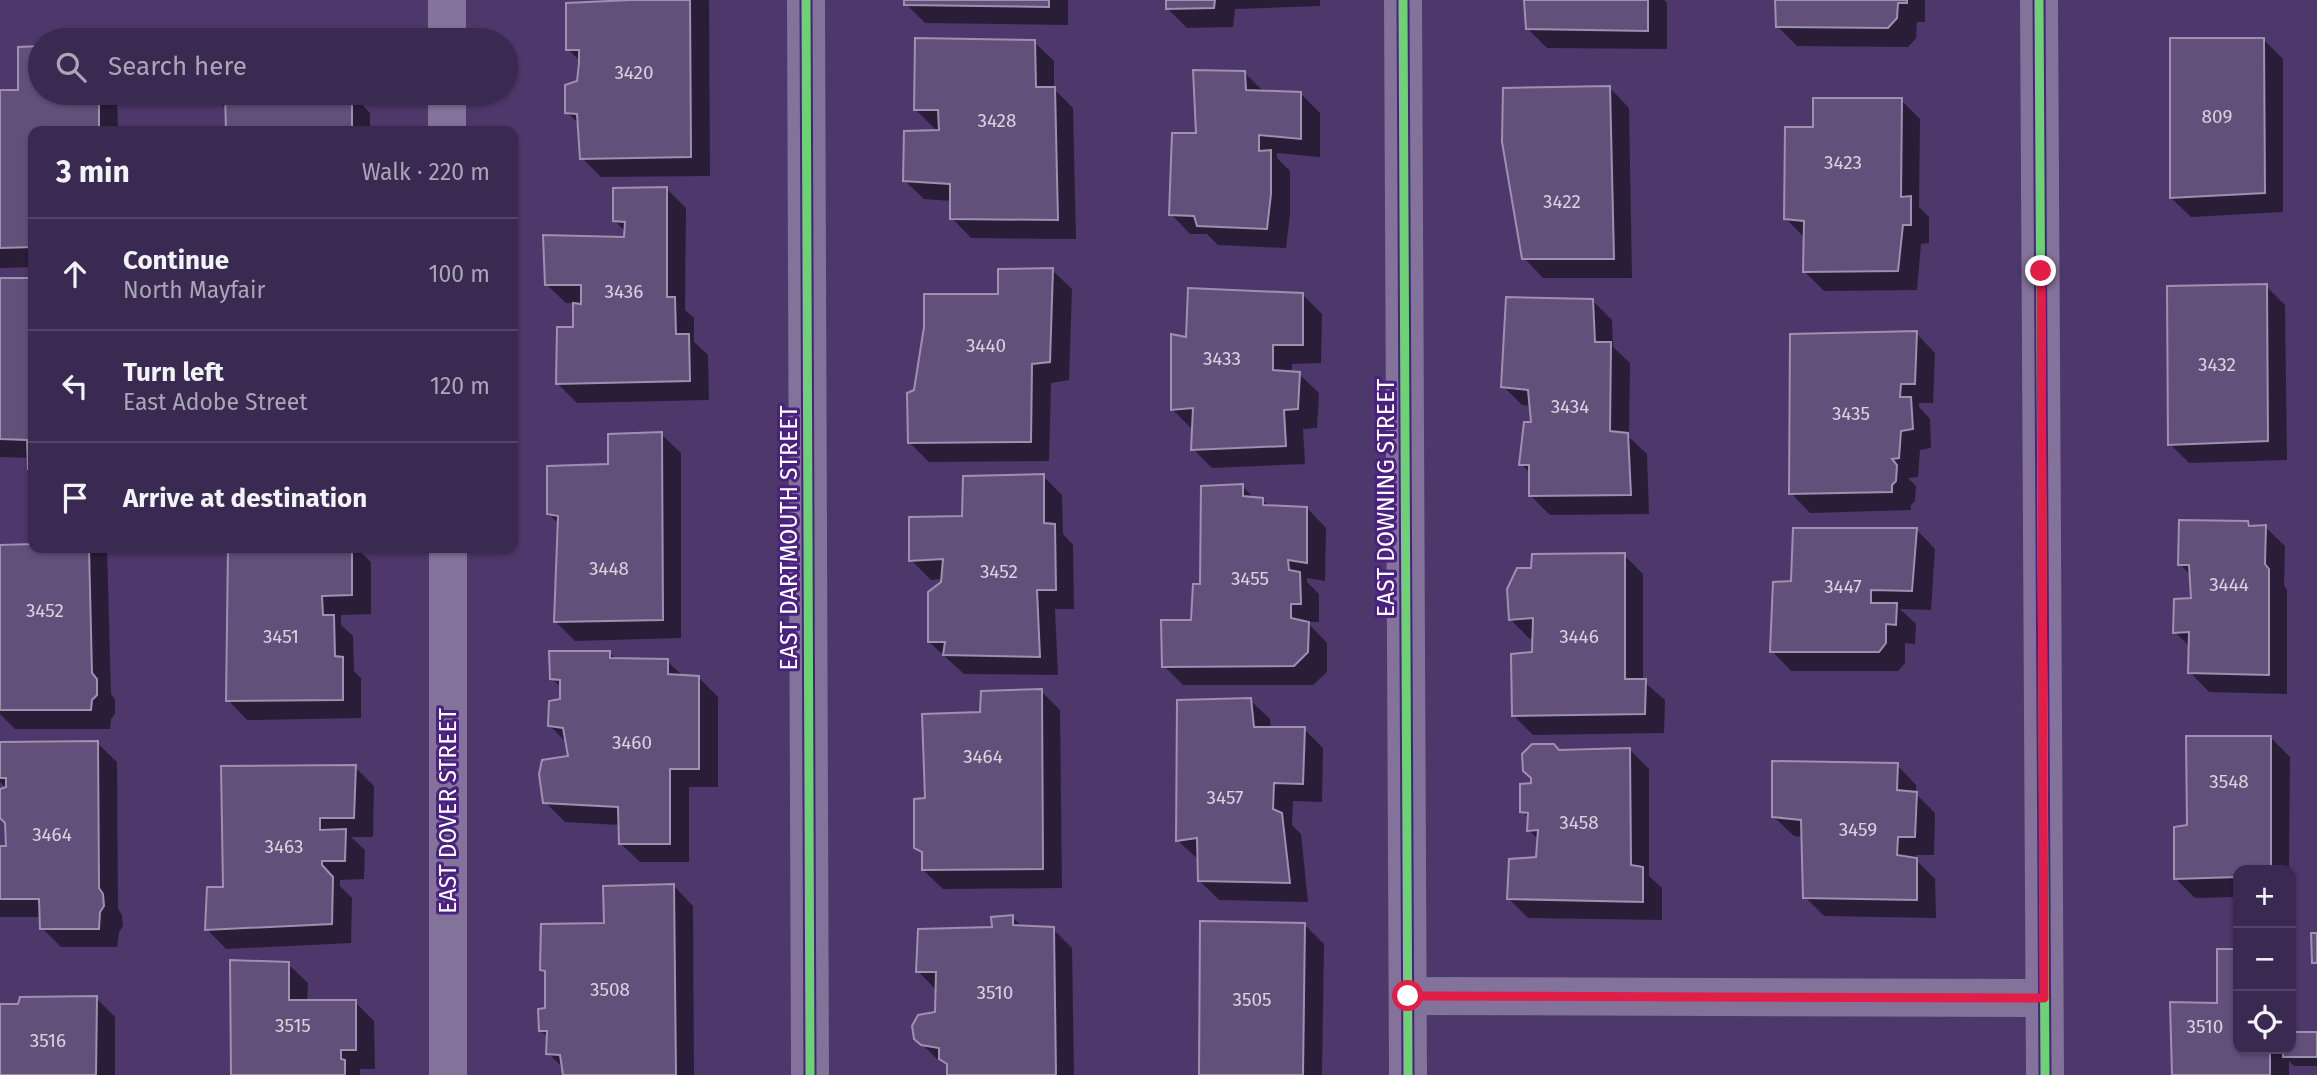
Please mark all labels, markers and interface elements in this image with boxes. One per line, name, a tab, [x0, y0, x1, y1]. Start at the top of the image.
search box	[28, 28, 518, 105]
icon: search	[52, 48, 90, 86]
text: Search here	[108, 51, 247, 82]
house number: 3420	[614, 61, 654, 84]
house number: 809	[2202, 105, 2232, 128]
house number: 3428	[978, 109, 1017, 132]
house number: 3423	[1824, 151, 1862, 174]
text: 3 min	[56, 154, 130, 190]
text: Walk · 220 m	[362, 158, 490, 186]
house number: 3422	[1543, 190, 1581, 213]
text: Continue	[123, 245, 229, 276]
icon: ahead	[56, 255, 94, 293]
route end	[2025, 255, 2056, 286]
text: 100 m	[429, 260, 490, 288]
text: North Mayfair	[123, 276, 265, 304]
house number: 3436	[605, 280, 643, 303]
house number: 3440	[966, 334, 1006, 357]
house number: 3433	[1203, 347, 1241, 370]
house number: 3432	[2198, 353, 2236, 376]
text: Turn left	[123, 357, 224, 388]
icon: left	[56, 367, 94, 405]
text: 120 m	[430, 372, 490, 400]
street label: EAST DOWNING STREET	[1372, 379, 1400, 617]
text: East Adobe Street	[123, 388, 308, 416]
house number: 3434	[1551, 395, 1589, 418]
house number: 3435	[1832, 402, 1870, 425]
street label: EAST DARTMOUTH STREET	[775, 405, 803, 670]
icon: arrive	[56, 479, 94, 517]
text: Arrive at destination	[123, 483, 367, 514]
house number: 3448	[589, 557, 629, 580]
house number: 3452	[980, 560, 1018, 583]
house number: 3455	[1231, 567, 1269, 590]
house number: 3444	[2209, 573, 2249, 596]
house number: 3447	[1824, 575, 1862, 598]
house number: 3452	[26, 599, 64, 622]
house number: 3451	[263, 625, 299, 648]
house number: 3446	[1559, 625, 1599, 648]
street label: EAST DOVER STREET	[434, 708, 462, 914]
house number: 3460	[612, 731, 652, 754]
house number: 3464	[963, 745, 1003, 768]
house number: 3548	[2209, 770, 2249, 793]
house number: 3457	[1207, 786, 1243, 809]
house number: 3458	[1559, 811, 1599, 834]
house number: 3459	[1839, 818, 1877, 841]
house number: 3464	[32, 823, 72, 846]
house number: 3463	[265, 835, 303, 858]
map controls	[2233, 865, 2296, 1054]
button: +	[2233, 865, 2296, 928]
button: −	[2233, 928, 2296, 991]
house number: 3508	[590, 978, 630, 1001]
route start	[1392, 980, 1423, 1011]
house number: 3510	[977, 981, 1013, 1004]
house number: 3505	[1232, 988, 1272, 1011]
button: locate	[2233, 991, 2296, 1054]
house number: 3515	[275, 1014, 311, 1037]
house number: 3510	[2187, 1015, 2223, 1038]
house number: 3516	[30, 1029, 66, 1052]

